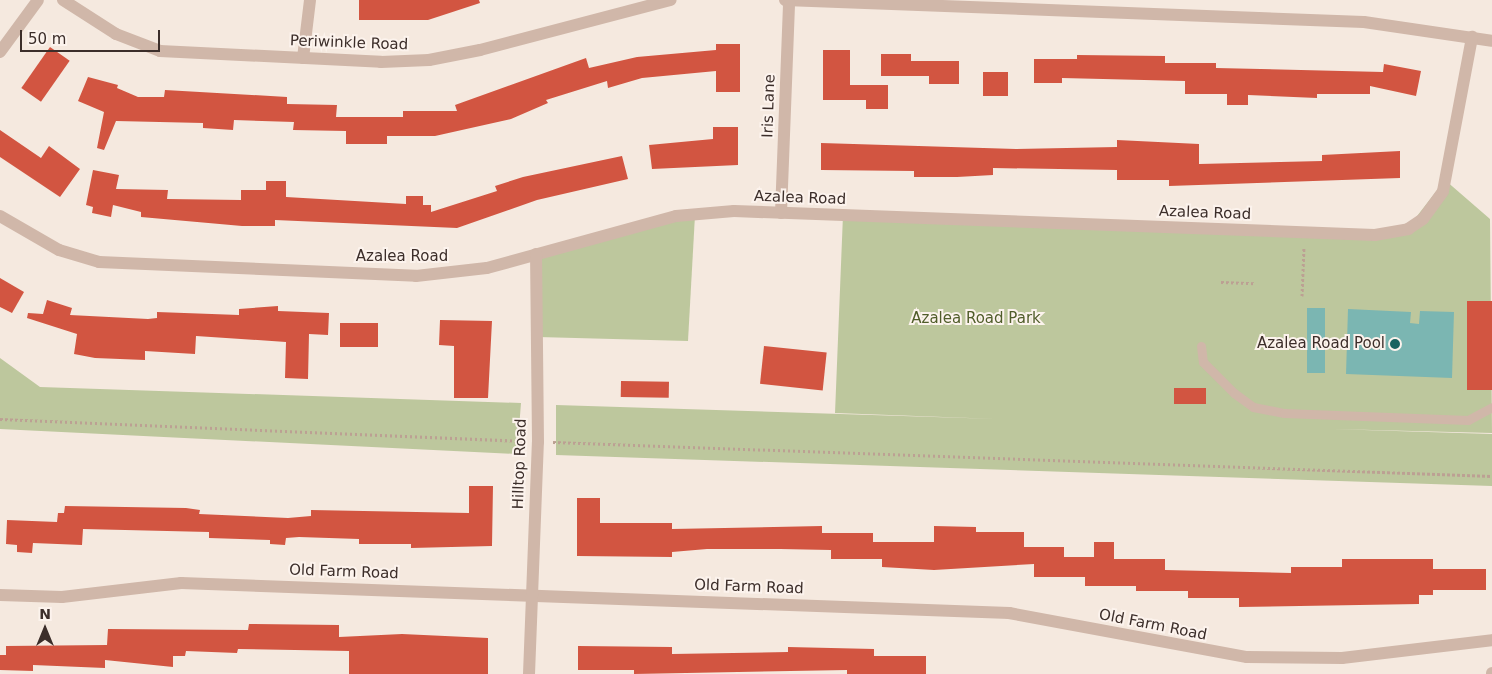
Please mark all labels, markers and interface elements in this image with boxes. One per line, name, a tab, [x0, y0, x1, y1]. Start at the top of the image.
scale bar	[22, 20, 162, 52]
text: 50 m	[28, 30, 66, 48]
street label: Periwinkle Road	[289, 32, 409, 54]
street label: Iris Lane	[759, 74, 779, 138]
street label: Azalea Road	[754, 187, 846, 209]
street label: Azalea Road	[1159, 202, 1251, 224]
street label: Azalea Road	[356, 248, 448, 266]
park label: Azalea Road Park	[911, 310, 1041, 328]
place label: Azalea Road Pool	[1257, 335, 1385, 353]
marker: Azalea Road Pool	[1389, 338, 1401, 350]
street label: Hilltop Road	[509, 418, 531, 510]
street label: Old Farm Road	[289, 561, 399, 583]
street label: Old Farm Road	[694, 576, 804, 598]
north arrow	[20, 604, 70, 654]
text: N	[39, 606, 51, 622]
street label: Old Farm Road	[1097, 606, 1209, 644]

